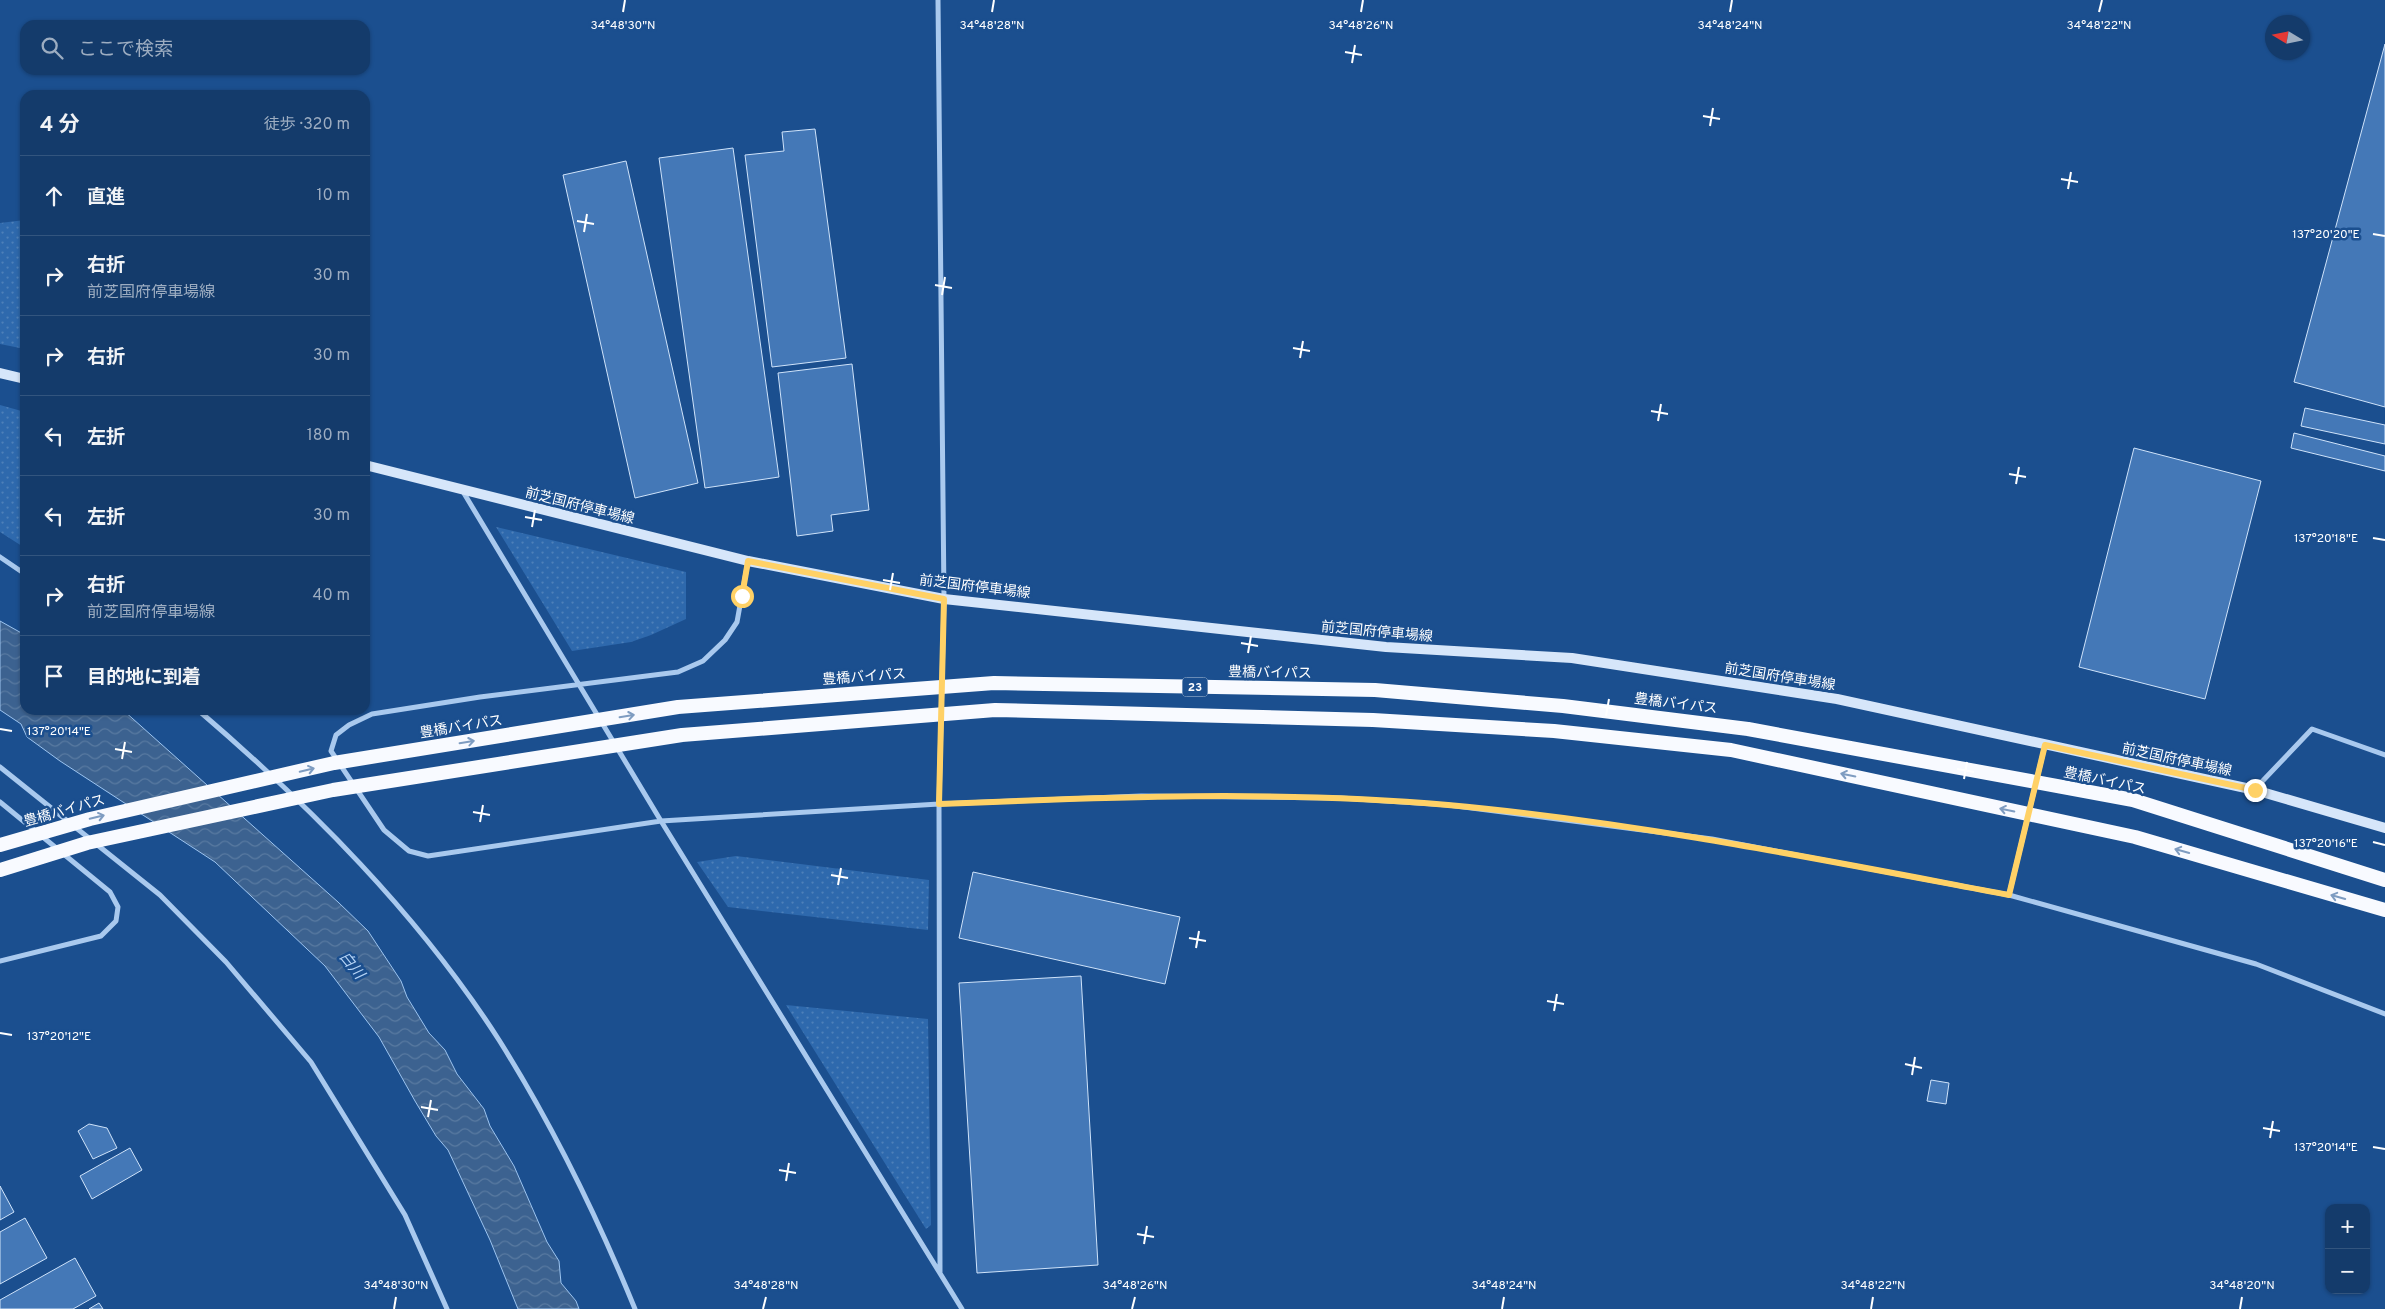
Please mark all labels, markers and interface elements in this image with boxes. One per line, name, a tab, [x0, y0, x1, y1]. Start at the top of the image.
north arrow	[2265, 15, 2310, 60]
text: 34°48'30"N	[590, 18, 656, 34]
text: 34°48'28"N	[960, 18, 1024, 34]
text: 34°48'26"N	[1329, 18, 1393, 34]
text: 34°48'24"N	[1698, 18, 1762, 34]
text: 34°48'22"N	[2067, 18, 2131, 34]
search box	[20, 20, 370, 75]
icon: search	[38, 34, 66, 62]
text: ここで検索	[78, 38, 173, 62]
text: 4 分	[40, 112, 80, 139]
text: 徒歩 · 320 m	[264, 115, 350, 135]
icon: ahead	[40, 182, 68, 210]
text: 直進	[87, 186, 125, 210]
text: 10 m	[316, 186, 350, 206]
text: 137°20'20"E	[2292, 227, 2360, 243]
text: 右折	[87, 254, 125, 278]
icon: right	[40, 262, 68, 290]
text: 30 m	[313, 266, 350, 286]
text: 前芝国府停車場線	[87, 283, 215, 303]
icon: right	[40, 342, 68, 370]
text: 右折	[87, 346, 125, 370]
text: 30 m	[313, 346, 350, 366]
icon: left	[40, 422, 68, 450]
text: 左折	[87, 426, 125, 450]
text: 180 m	[307, 426, 350, 446]
street label: 前芝国府停車場線	[523, 484, 636, 528]
icon: left	[40, 502, 68, 530]
text: 左折	[87, 506, 125, 530]
text: 30 m	[313, 506, 350, 526]
text: 137°20'18"E	[2294, 531, 2358, 547]
street label: 前芝国府停車場線	[918, 571, 1032, 603]
text: 右折	[87, 574, 125, 598]
icon: right	[40, 582, 68, 610]
route start	[731, 585, 754, 608]
text: 40 m	[312, 586, 350, 606]
text: 前芝国府停車場線	[87, 603, 215, 623]
street label: 前芝国府停車場線	[1320, 618, 1433, 646]
street label: 前芝国府停車場線	[1723, 659, 1837, 695]
icon: arrive	[40, 662, 68, 690]
street label: 豊橋バイパス	[1228, 664, 1312, 683]
text: 目的地に到着	[87, 666, 201, 690]
street label: 豊橋バイパス	[822, 666, 906, 689]
road number: 23	[1182, 678, 1208, 696]
street label: 豊橋バイパス	[1633, 691, 1718, 718]
one-way arrow	[619, 710, 635, 720]
street label: 豊橋バイパス	[419, 713, 504, 742]
text: 137°20'14"E	[27, 724, 91, 740]
one-way arrow	[459, 736, 475, 746]
street label: 前芝国府停車場線	[2120, 740, 2233, 780]
one-way arrow	[298, 764, 314, 774]
street label: 豊橋バイパス	[2062, 764, 2147, 798]
one-way arrow	[1841, 770, 1857, 780]
route end	[2244, 779, 2267, 802]
street label: 豊橋バイパス	[22, 792, 107, 831]
one-way arrow	[2000, 804, 2016, 814]
one-way arrow	[89, 812, 105, 821]
text: 137°20'16"E	[2294, 836, 2358, 852]
one-way arrow	[2175, 846, 2191, 855]
one-way arrow	[2331, 891, 2347, 901]
water label: 白川	[334, 948, 369, 985]
text: 137°20'12"E	[27, 1029, 91, 1045]
text: 137°20'14"E	[2294, 1140, 2358, 1156]
map controls	[2325, 1204, 2370, 1294]
button: +	[2325, 1204, 2370, 1249]
button: −	[2325, 1249, 2370, 1294]
text: 34°48'30"N	[363, 1278, 429, 1294]
text: 34°48'28"N	[734, 1278, 798, 1294]
text: 34°48'26"N	[1103, 1278, 1167, 1294]
text: 34°48'24"N	[1472, 1278, 1536, 1294]
text: 34°48'22"N	[1841, 1278, 1905, 1294]
text: 34°48'20"N	[2209, 1278, 2275, 1294]

